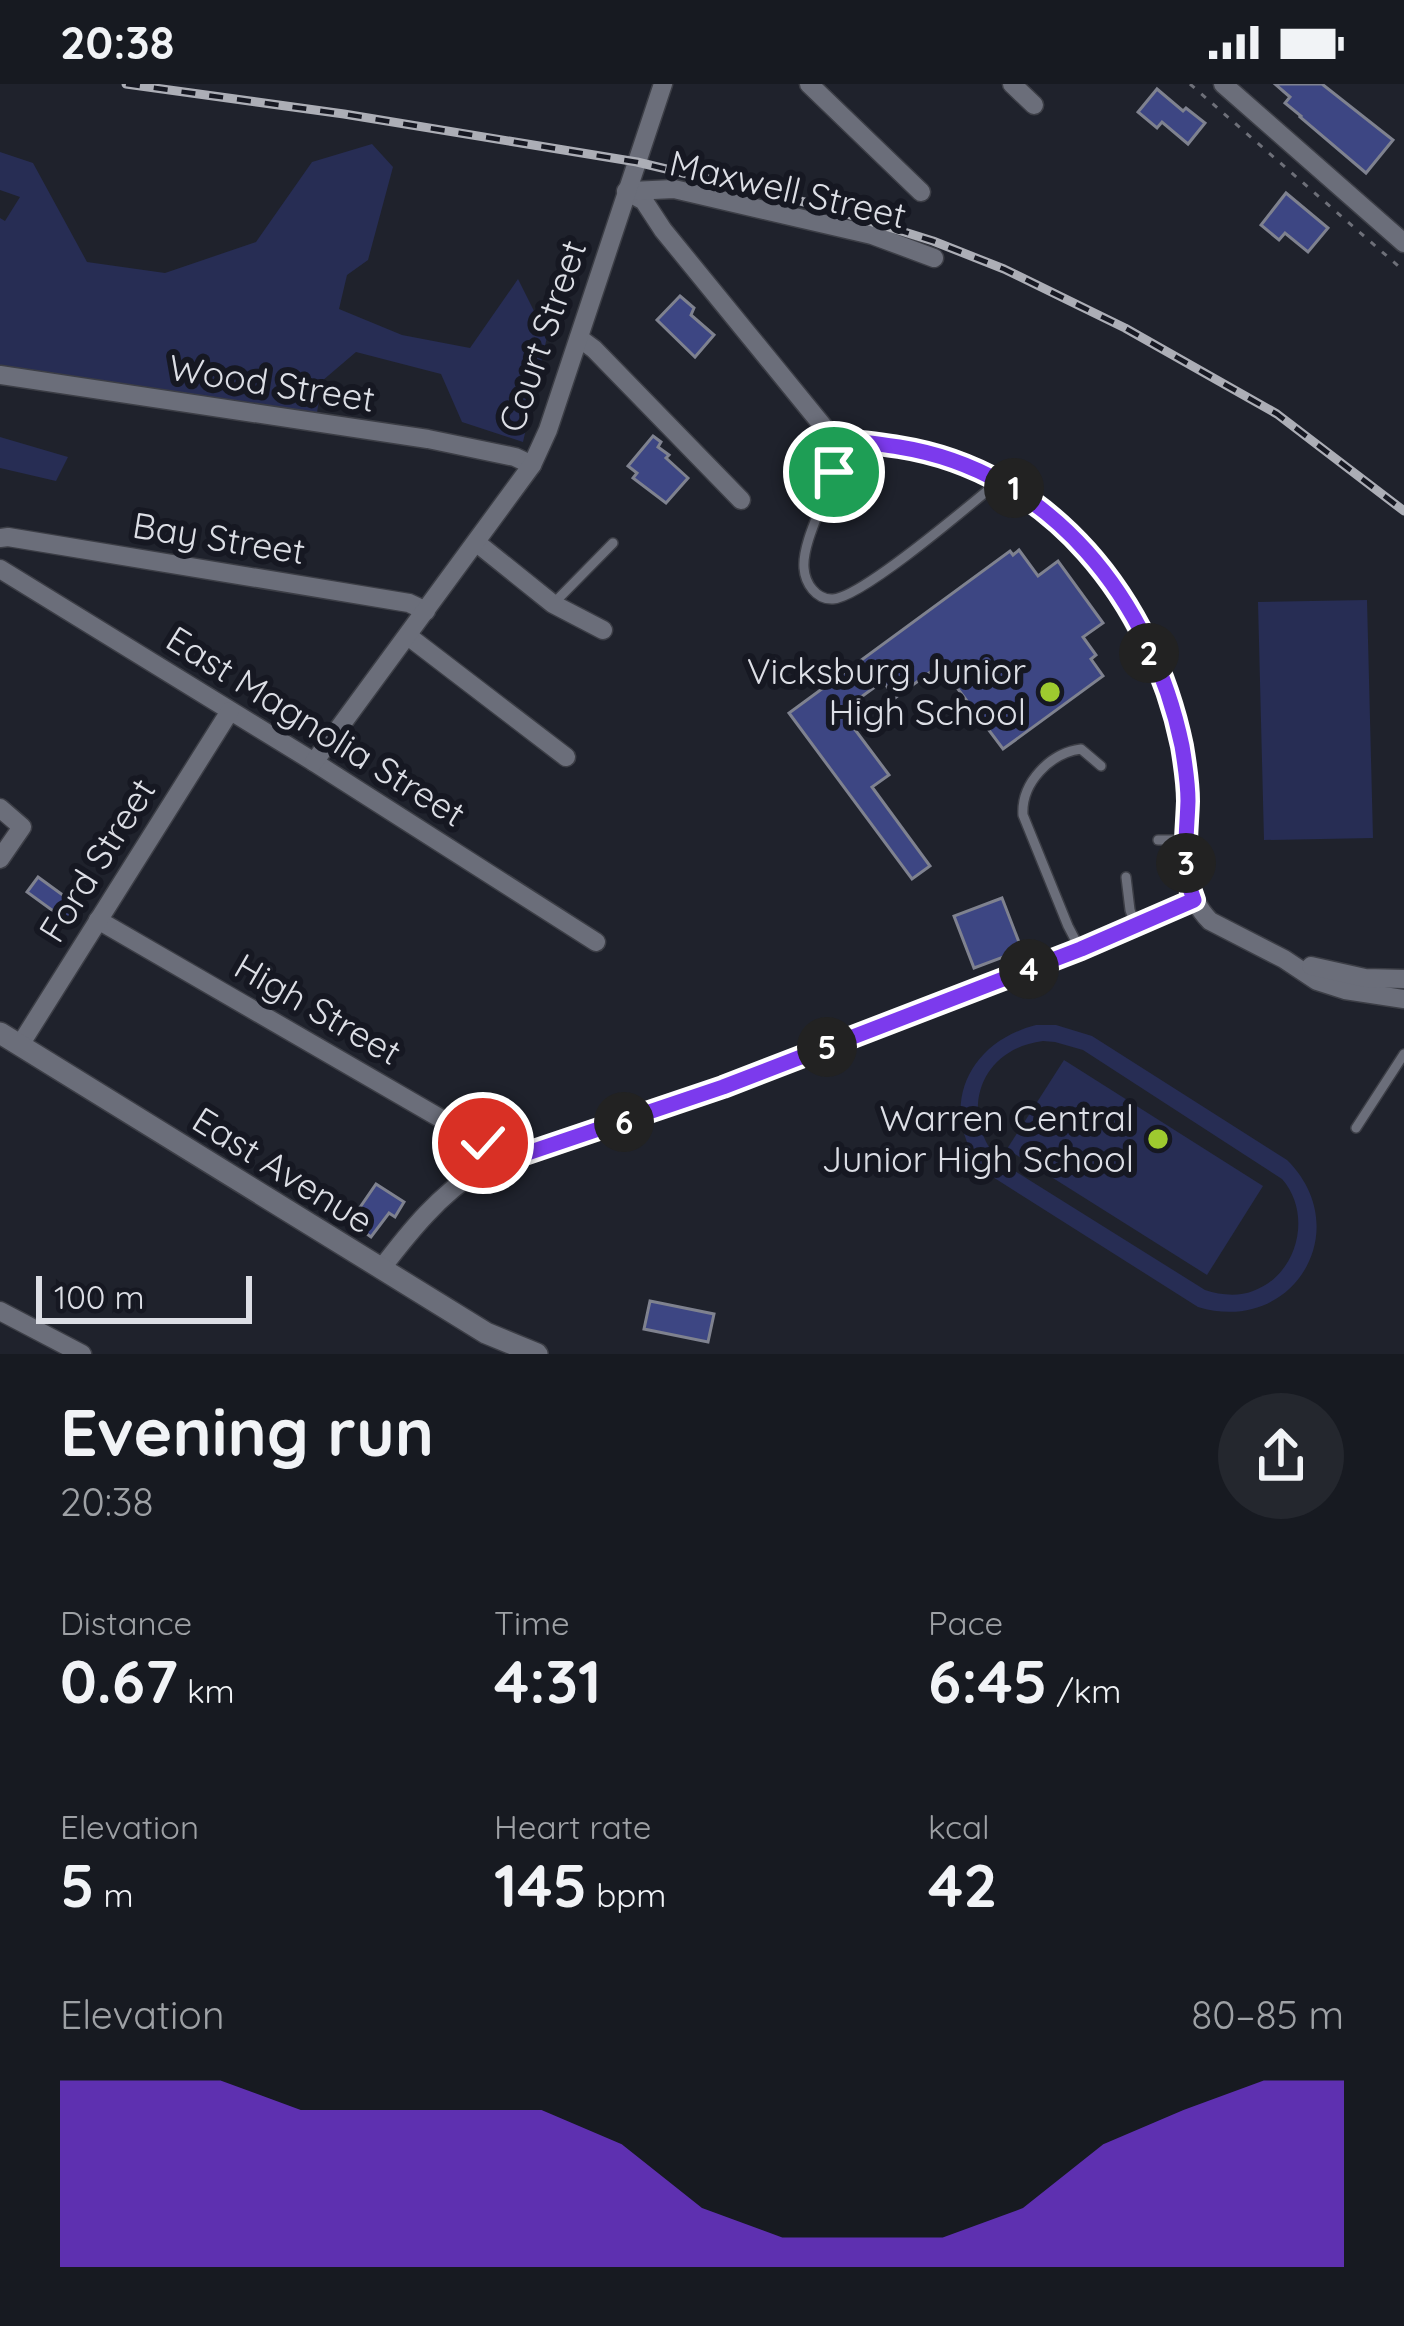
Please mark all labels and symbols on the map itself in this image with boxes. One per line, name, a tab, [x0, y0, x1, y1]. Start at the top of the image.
street label: Maxwell Street	[666, 139, 911, 238]
street label: Court Street	[488, 234, 595, 438]
street label: Wood Street	[166, 344, 378, 421]
pin	[783, 421, 885, 523]
pin: 1	[984, 458, 1044, 518]
street label: Bay Street	[130, 502, 308, 573]
street label: East Magnolia Street	[159, 615, 474, 836]
pin: 2	[1119, 623, 1179, 683]
place label: Vicksburg Junior High School	[747, 648, 1026, 734]
marker: Vicksburg Junior High School	[1037, 679, 1063, 705]
street label: Ford Street	[29, 769, 165, 950]
pin: 3	[1156, 833, 1216, 893]
pin: 4	[999, 939, 1059, 999]
street label: High Street	[227, 943, 410, 1074]
pin: 5	[797, 1017, 857, 1077]
pin	[432, 1092, 534, 1194]
pin: 6	[594, 1092, 654, 1152]
place label: Warren Central Junior High School	[822, 1095, 1134, 1181]
street label: East Avenue	[185, 1096, 382, 1243]
marker: Warren Central Junior High School	[1145, 1126, 1171, 1152]
scale bar	[36, 1270, 252, 1323]

